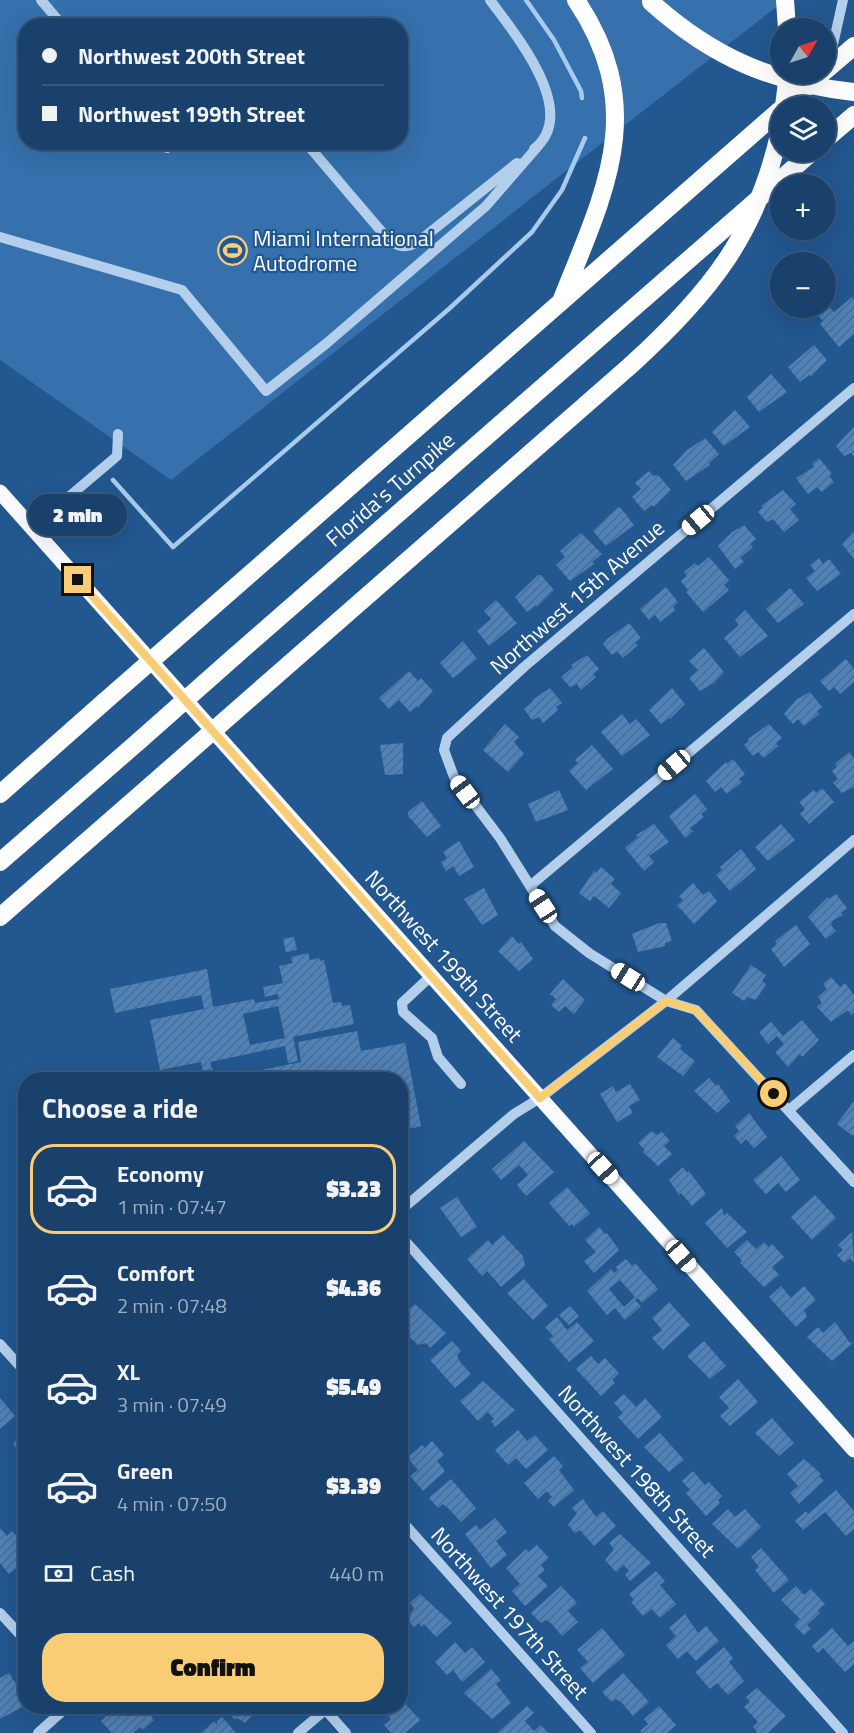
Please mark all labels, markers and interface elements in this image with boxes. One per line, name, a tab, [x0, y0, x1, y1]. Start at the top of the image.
north arrow	[770, 18, 836, 84]
map controls	[770, 18, 836, 318]
text: Northwest 200th Street	[78, 39, 305, 73]
button: layers	[770, 96, 836, 162]
text: Northwest 199th Street	[78, 97, 305, 131]
button: +	[770, 174, 836, 240]
place label: Miami International Autodrome	[253, 221, 434, 280]
sports icon: Miami International Autodrome	[216, 235, 248, 267]
button: −	[770, 252, 836, 318]
street label: Florida's Turnpike	[318, 423, 462, 555]
callout: 2 min	[28, 493, 128, 535]
text: 2 min	[53, 499, 102, 530]
car	[678, 502, 718, 538]
street label: Northwest 15th Avenue	[482, 511, 672, 683]
route end	[64, 566, 91, 593]
car	[654, 747, 694, 783]
car	[447, 772, 483, 812]
street label: Northwest 199th Street	[357, 862, 531, 1050]
car	[526, 886, 560, 926]
car	[608, 960, 648, 994]
route start	[760, 1080, 787, 1107]
text: Choose a ride	[42, 1087, 198, 1128]
car	[584, 1149, 622, 1187]
text: Economy	[117, 1157, 204, 1191]
icon: car	[45, 1162, 99, 1216]
text: $3.23	[326, 1172, 381, 1206]
text: 1 min · 07:47	[117, 1191, 227, 1222]
car	[662, 1237, 700, 1275]
text: Comfort	[117, 1256, 195, 1290]
icon: car	[45, 1261, 99, 1315]
text: $4.36	[326, 1271, 381, 1305]
text: 2 min · 07:48	[117, 1290, 227, 1321]
text: XL	[117, 1355, 140, 1389]
icon: car	[45, 1360, 99, 1414]
text: $5.49	[326, 1370, 381, 1404]
street label: Northwest 198th Street	[550, 1377, 724, 1565]
text: 3 min · 07:49	[117, 1389, 227, 1420]
text: Green	[117, 1454, 173, 1488]
icon: car	[45, 1459, 99, 1513]
text: $3.39	[326, 1469, 381, 1503]
text: 4 min · 07:50	[117, 1488, 227, 1519]
street label: Northwest 197th Street	[423, 1519, 597, 1707]
text: Cash	[90, 1556, 135, 1590]
icon: cash	[42, 1557, 75, 1590]
text: 440 m	[329, 1558, 384, 1589]
button: Confirm	[42, 1633, 384, 1702]

